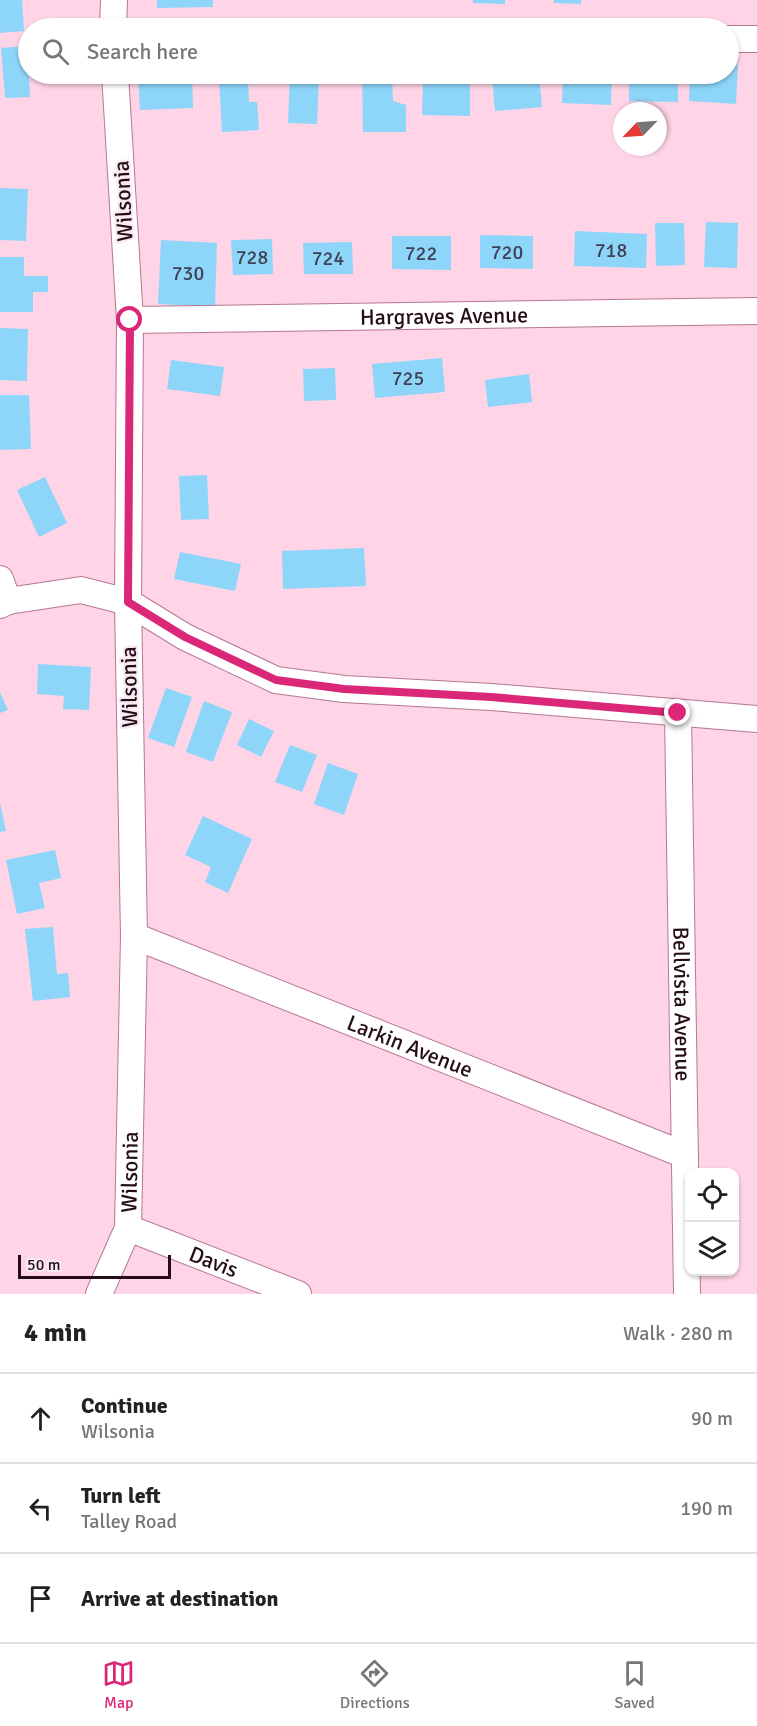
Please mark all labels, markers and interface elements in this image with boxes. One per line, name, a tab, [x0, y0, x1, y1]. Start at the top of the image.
search box	[18, 18, 739, 84]
icon: search	[39, 35, 72, 68]
text: Search here	[87, 38, 198, 65]
north arrow	[613, 102, 667, 156]
street label: Wilsonia	[107, 160, 139, 242]
house number: 718	[595, 238, 627, 263]
house number: 720	[491, 240, 523, 265]
house number: 722	[405, 241, 437, 266]
house number: 728	[236, 245, 268, 270]
house number: 724	[312, 246, 344, 271]
house number: 730	[172, 261, 204, 286]
street label: Hargraves Avenue	[360, 301, 528, 330]
route start	[116, 306, 142, 332]
house number: 725	[392, 366, 424, 391]
street label: Wilsonia	[115, 646, 143, 728]
route end	[664, 699, 690, 725]
street label: Bellvista Avenue	[668, 926, 697, 1082]
street label: Larkin Avenue	[343, 1009, 477, 1083]
street label: Wilsonia	[115, 1131, 143, 1213]
map controls	[685, 1168, 739, 1276]
button: locate	[685, 1168, 739, 1222]
button: layers	[685, 1222, 739, 1276]
street label: Davis	[185, 1240, 242, 1283]
scale bar	[18, 1252, 171, 1280]
text: 50 m	[27, 1255, 61, 1275]
text: 4 min	[24, 1317, 87, 1349]
text: Walk · 280 m	[623, 1321, 733, 1346]
text: Continue	[81, 1392, 168, 1419]
icon: ahead	[24, 1402, 57, 1435]
text: 90 m	[691, 1406, 733, 1431]
text: Wilsonia	[81, 1419, 155, 1444]
text: Turn left	[81, 1482, 161, 1509]
icon: left	[24, 1492, 57, 1525]
text: 190 m	[680, 1496, 733, 1521]
text: Talley Road	[81, 1509, 177, 1534]
icon: arrive	[24, 1582, 57, 1615]
text: Arrive at destination	[81, 1585, 278, 1612]
tab: Map	[102, 1657, 135, 1713]
tab: Directions	[340, 1657, 410, 1713]
tab: Saved	[614, 1657, 655, 1713]

